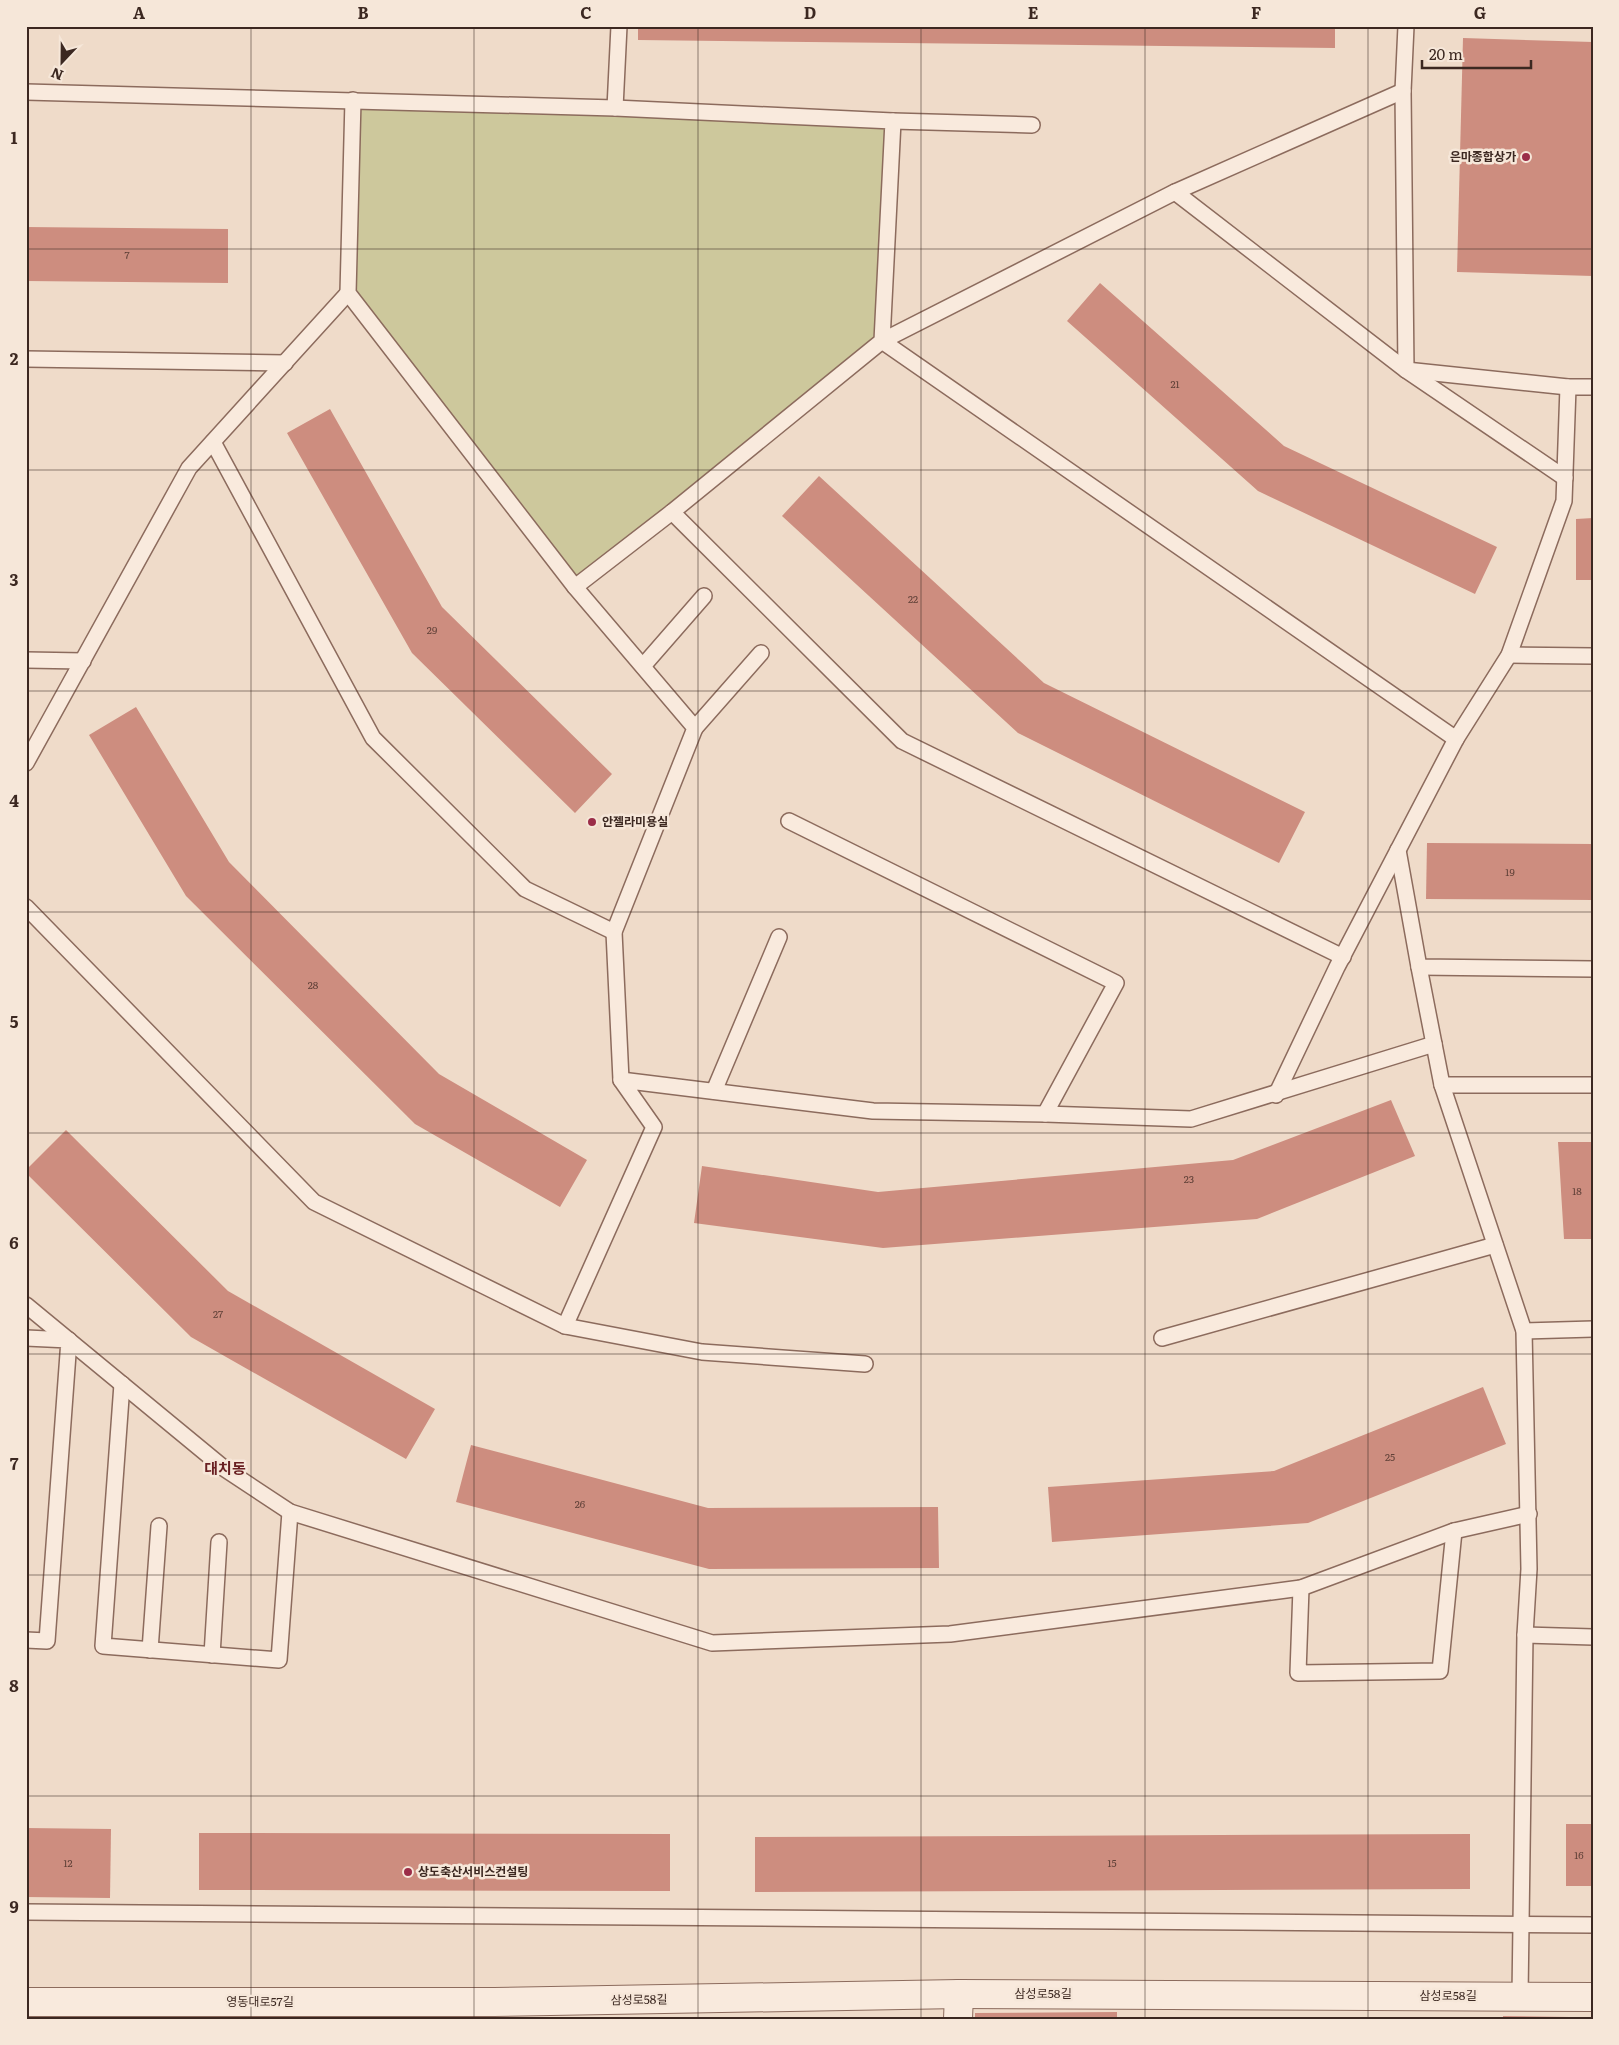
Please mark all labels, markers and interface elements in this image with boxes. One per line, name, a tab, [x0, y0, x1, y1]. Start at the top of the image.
text: A	[133, 0, 145, 24]
text: B	[357, 0, 369, 24]
text: C	[580, 0, 592, 24]
text: D	[804, 0, 816, 24]
text: E	[1028, 0, 1039, 24]
text: F	[1251, 0, 1261, 24]
text: G	[1474, 0, 1486, 24]
north arrow	[38, 38, 88, 88]
scale bar	[1422, 38, 1530, 70]
text: 20 m	[1429, 42, 1463, 65]
text: N	[47, 63, 66, 86]
text: 1	[11, 125, 18, 149]
place label: 은마종합상가	[1450, 147, 1516, 165]
marker: 은마종합상가	[1520, 151, 1532, 163]
house number: 7	[124, 247, 130, 262]
text: 2	[10, 346, 19, 370]
house number: 21	[1170, 376, 1180, 391]
text: 3	[10, 567, 19, 591]
house number: 22	[908, 591, 918, 606]
house number: 29	[427, 622, 437, 637]
text: 4	[9, 788, 19, 812]
place label: 안젤라미용실	[602, 812, 668, 830]
marker: 안젤라미용실	[586, 816, 598, 828]
house number: 19	[1505, 864, 1515, 879]
house number: 28	[308, 977, 319, 992]
text: 5	[10, 1009, 19, 1033]
house number: 23	[1184, 1171, 1194, 1186]
house number: 18	[1572, 1183, 1582, 1198]
text: 6	[9, 1230, 19, 1254]
house number: 27	[213, 1306, 223, 1321]
house number: 25	[1385, 1449, 1395, 1464]
text: 7	[10, 1451, 19, 1475]
district label: 대치동	[204, 1456, 246, 1479]
house number: 26	[575, 1496, 586, 1511]
text: 8	[9, 1673, 19, 1697]
house number: 16	[1574, 1847, 1584, 1862]
house number: 12	[63, 1855, 73, 1870]
house number: 15	[1107, 1855, 1117, 1870]
place label: 상도축산서비스컨설팅	[418, 1862, 528, 1880]
marker: 상도축산서비스컨설팅	[402, 1866, 414, 1878]
text: 9	[9, 1894, 19, 1918]
street label: 삼성로58길	[1015, 1984, 1071, 2002]
street label: 삼성로58길	[1420, 1986, 1476, 2004]
street label: 삼성로58길	[610, 1990, 668, 2008]
street label: 영동대로57길	[226, 1992, 294, 2010]

